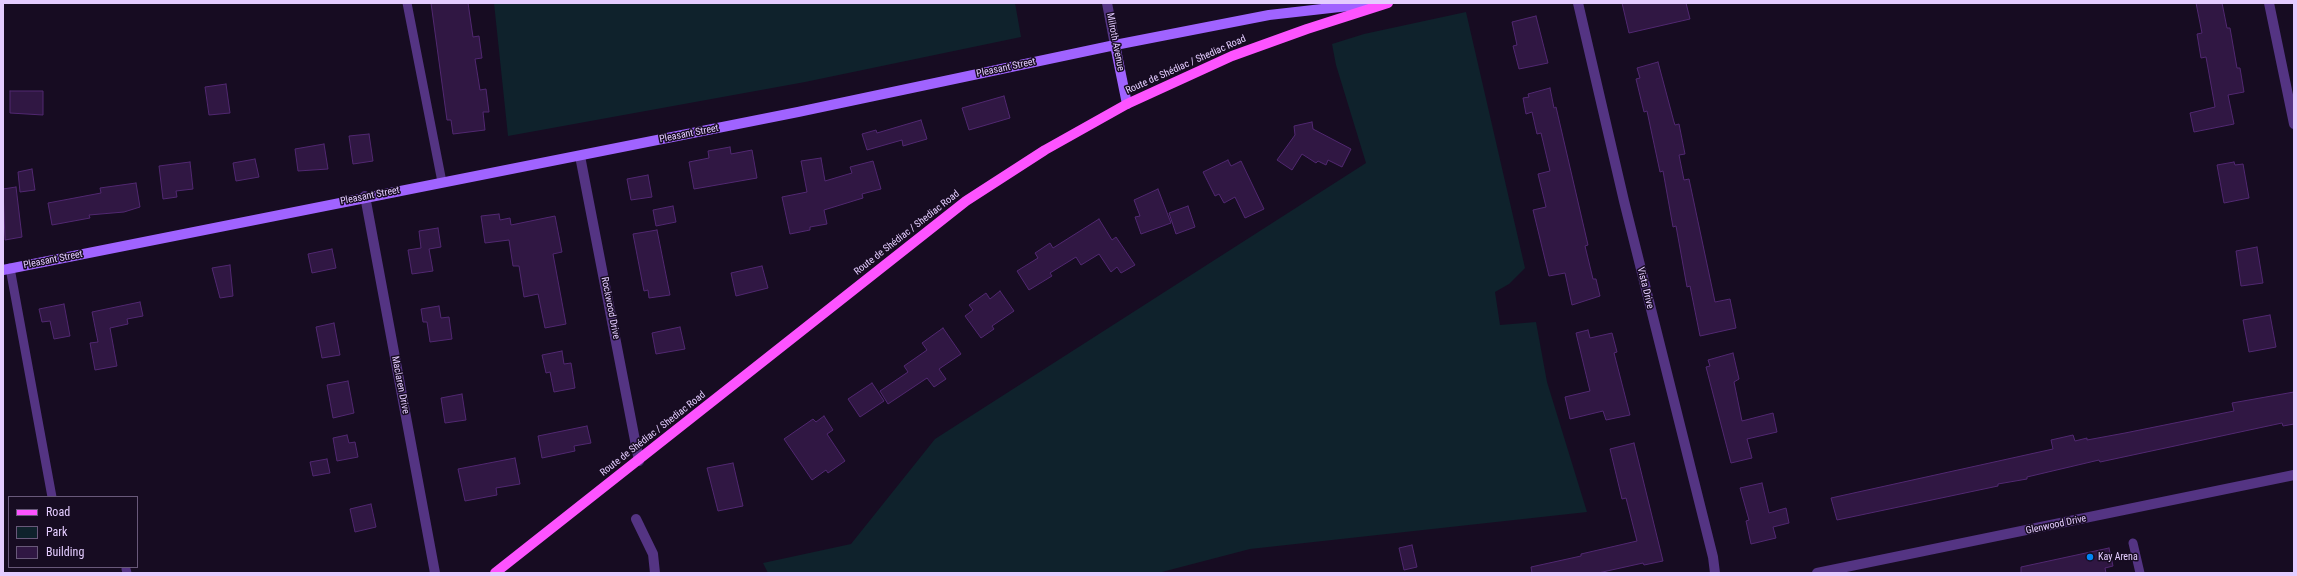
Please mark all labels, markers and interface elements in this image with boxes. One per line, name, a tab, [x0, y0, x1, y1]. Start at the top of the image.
street label: Milroth Avenue	[1103, 12, 1127, 72]
street label: Route de Shédiac / Shediac Road	[1124, 33, 1248, 97]
street label: Pleasant Street	[975, 56, 1037, 80]
street label: Pleasant Street	[658, 122, 720, 146]
street label: Pleasant Street	[339, 184, 401, 208]
street label: Route de Shédiac / Shediac Road	[852, 188, 962, 278]
street label: Pleasant Street	[22, 248, 84, 272]
street label: Vista Drive	[1634, 266, 1656, 310]
street label: Rockwood Drive	[598, 276, 622, 340]
street label: Maclaren Drive	[389, 355, 411, 415]
street label: Route de Shédiac / Shediac Road	[598, 389, 708, 479]
legend	[8, 496, 138, 568]
text: Road	[46, 505, 70, 519]
street label: Glenwood Drive	[2025, 513, 2087, 537]
text: Park	[46, 525, 67, 539]
text: Building	[46, 545, 84, 559]
place label: Kay Arena	[2098, 551, 2138, 563]
marker: Kay Arena	[2085, 552, 2095, 562]

